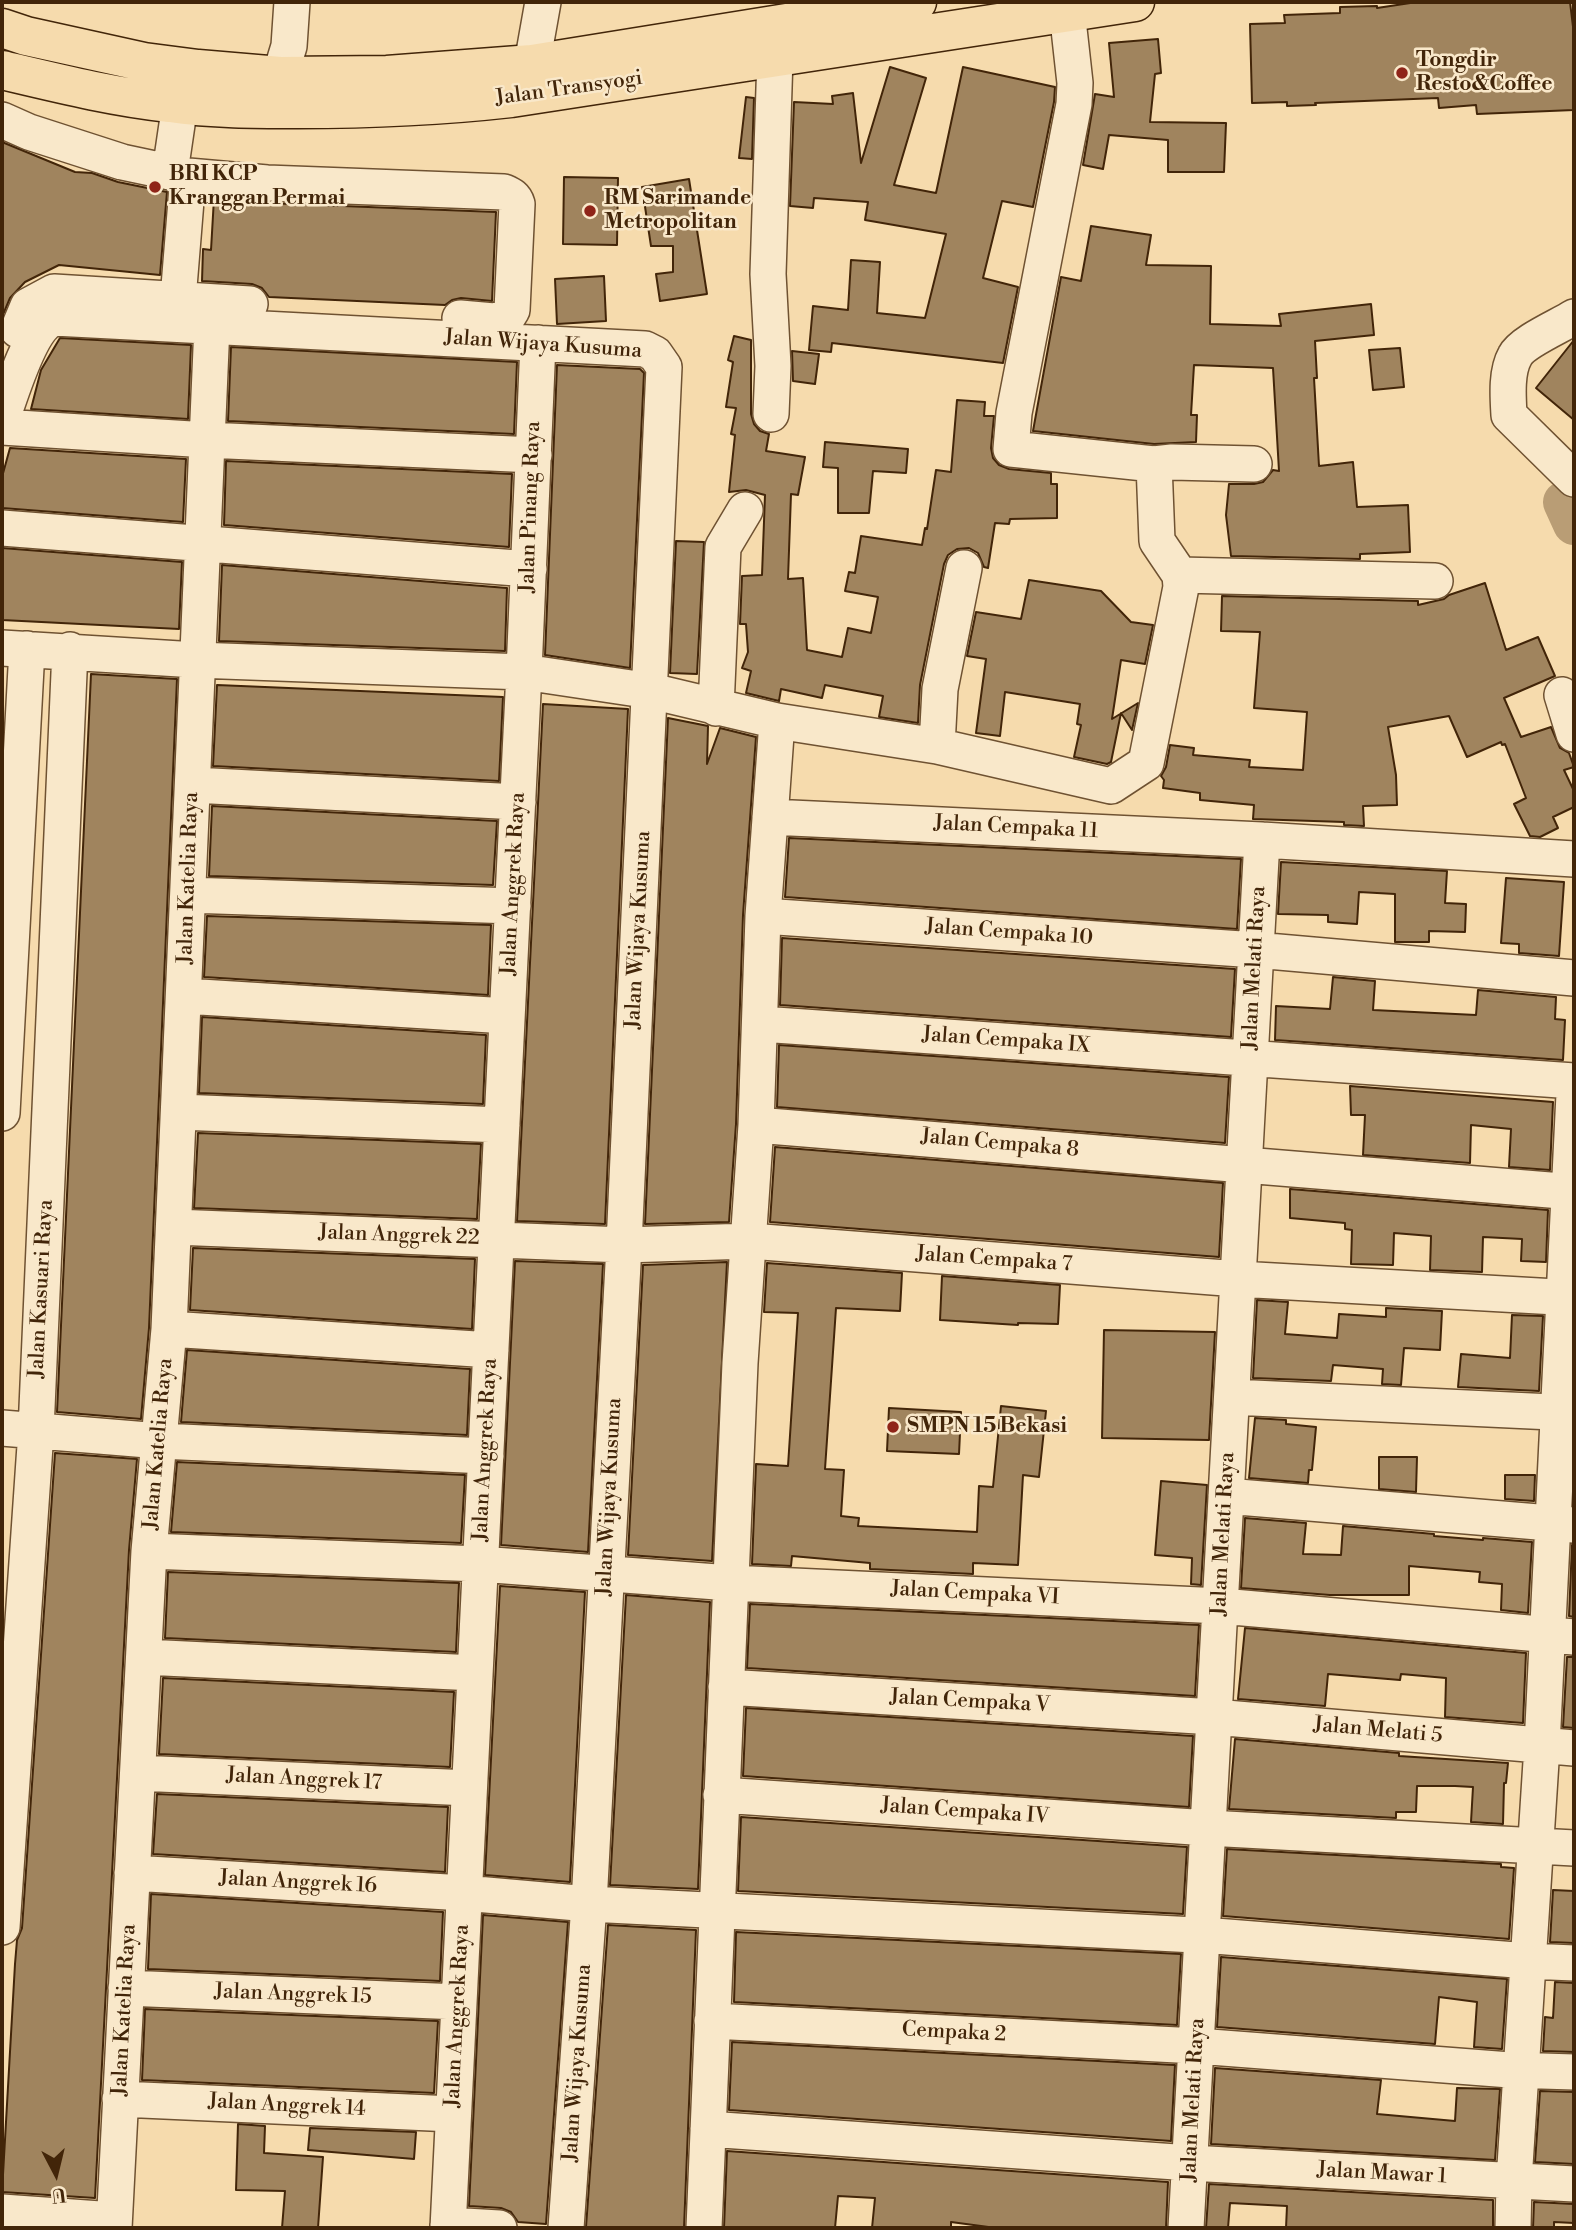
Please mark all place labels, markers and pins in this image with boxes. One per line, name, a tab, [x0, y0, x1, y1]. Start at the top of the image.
place label: Tongdir Resto&Coffee	[1416, 48, 1552, 98]
marker: Tongdir Resto&Coffee	[1394, 65, 1410, 81]
place label: BRI KCP Kranggan Permai	[169, 162, 345, 212]
marker: BRI KCP Kranggan Permai	[147, 179, 163, 195]
place label: RM Sarimande Metropolitan	[604, 186, 751, 236]
marker: RM Sarimande Metropolitan	[582, 203, 598, 219]
place label: SMPN 15 Bekasi	[907, 1414, 1067, 1440]
marker: SMPN 15 Bekasi	[885, 1419, 901, 1435]

